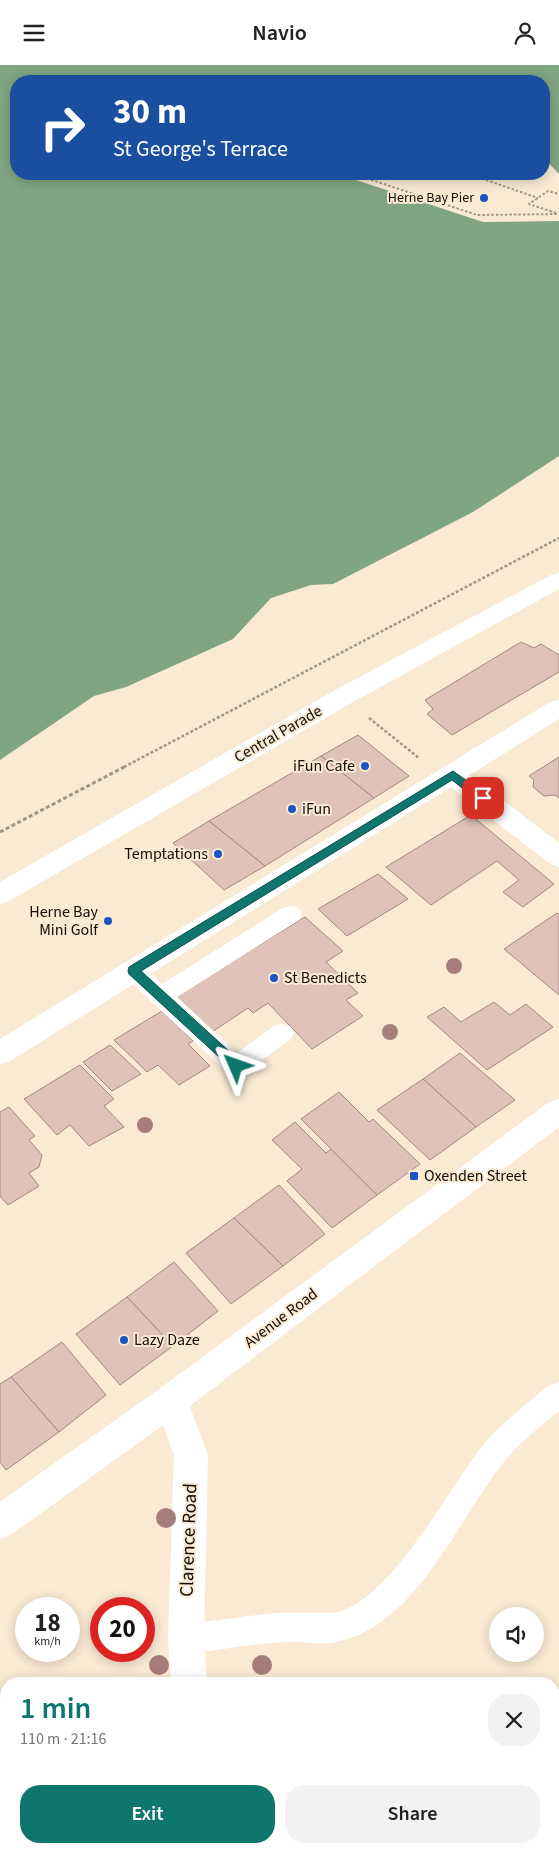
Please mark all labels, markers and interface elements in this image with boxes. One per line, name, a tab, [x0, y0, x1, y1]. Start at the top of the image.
text: Navio	[252, 17, 307, 49]
icon: menu	[20, 19, 48, 47]
icon: person	[511, 19, 539, 47]
text: 30 m	[113, 87, 187, 137]
icon: right	[30, 95, 95, 160]
text: St George's Terrace	[113, 133, 288, 165]
place label: Herne Bay Pier	[388, 188, 474, 208]
marker: Herne Bay Pier	[478, 192, 490, 204]
street label: Central Parade	[230, 700, 326, 768]
place label: iFun Cafe	[293, 755, 355, 777]
marker: iFun Cafe	[359, 760, 371, 772]
pin	[462, 777, 504, 819]
icon: arrive	[469, 784, 497, 812]
place label: iFun	[302, 798, 331, 820]
marker: iFun	[286, 803, 298, 815]
place label: Temptations	[124, 843, 208, 865]
marker: Temptations	[212, 848, 224, 860]
place label: Herne Bay Mini Golf	[29, 901, 99, 941]
marker: Herne Bay Mini Golf	[102, 915, 114, 927]
place label: St Benedicts	[284, 967, 367, 989]
marker: St Benedicts	[268, 972, 280, 984]
position arrow	[209, 1039, 261, 1091]
place label: Oxenden Street	[424, 1165, 527, 1187]
marker: Oxenden Street	[408, 1170, 420, 1182]
street label: Avenue Road	[240, 1283, 322, 1353]
place label: Lazy Daze	[134, 1329, 200, 1351]
marker: Lazy Daze	[118, 1334, 130, 1346]
street label: Clarence Road	[174, 1483, 204, 1597]
speed limit sign: 20	[90, 1597, 155, 1662]
text: 18	[34, 1605, 61, 1641]
map controls	[489, 1607, 544, 1662]
button: sound	[489, 1607, 544, 1662]
text: km/h	[34, 1633, 61, 1650]
text: 1 min	[20, 1687, 91, 1730]
button: close	[488, 1694, 540, 1746]
text: 110 m · 21:16	[20, 1728, 107, 1750]
button: Exit	[20, 1785, 275, 1843]
button: Share	[285, 1785, 540, 1843]

